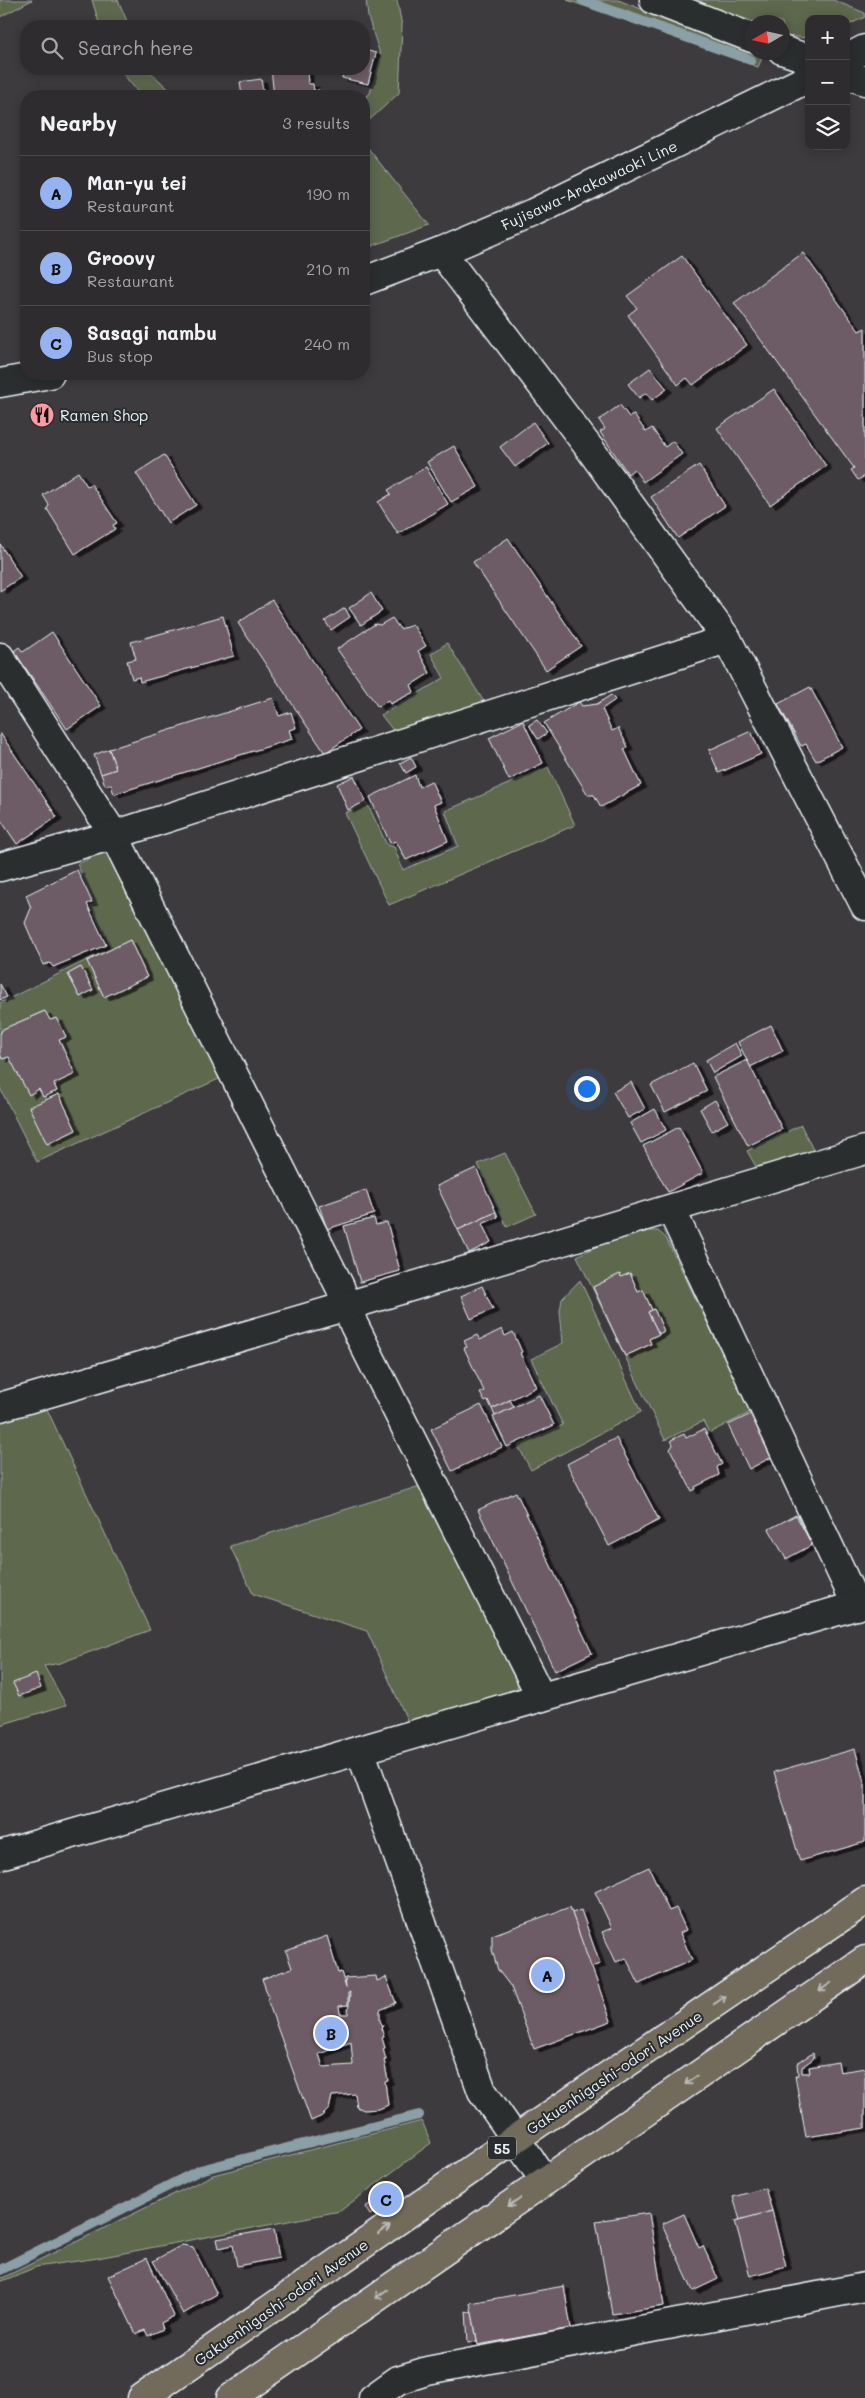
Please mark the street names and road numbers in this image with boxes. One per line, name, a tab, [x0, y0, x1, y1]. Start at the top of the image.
street label: Fujisawa-Arakawaoki Line	[498, 135, 680, 235]
street label: Gakuenhigashi-odori Avenue	[522, 2006, 706, 2138]
road number: 55	[488, 2136, 516, 2160]
street label: Gakuenhigashi-odori Avenue	[190, 2234, 372, 2370]

